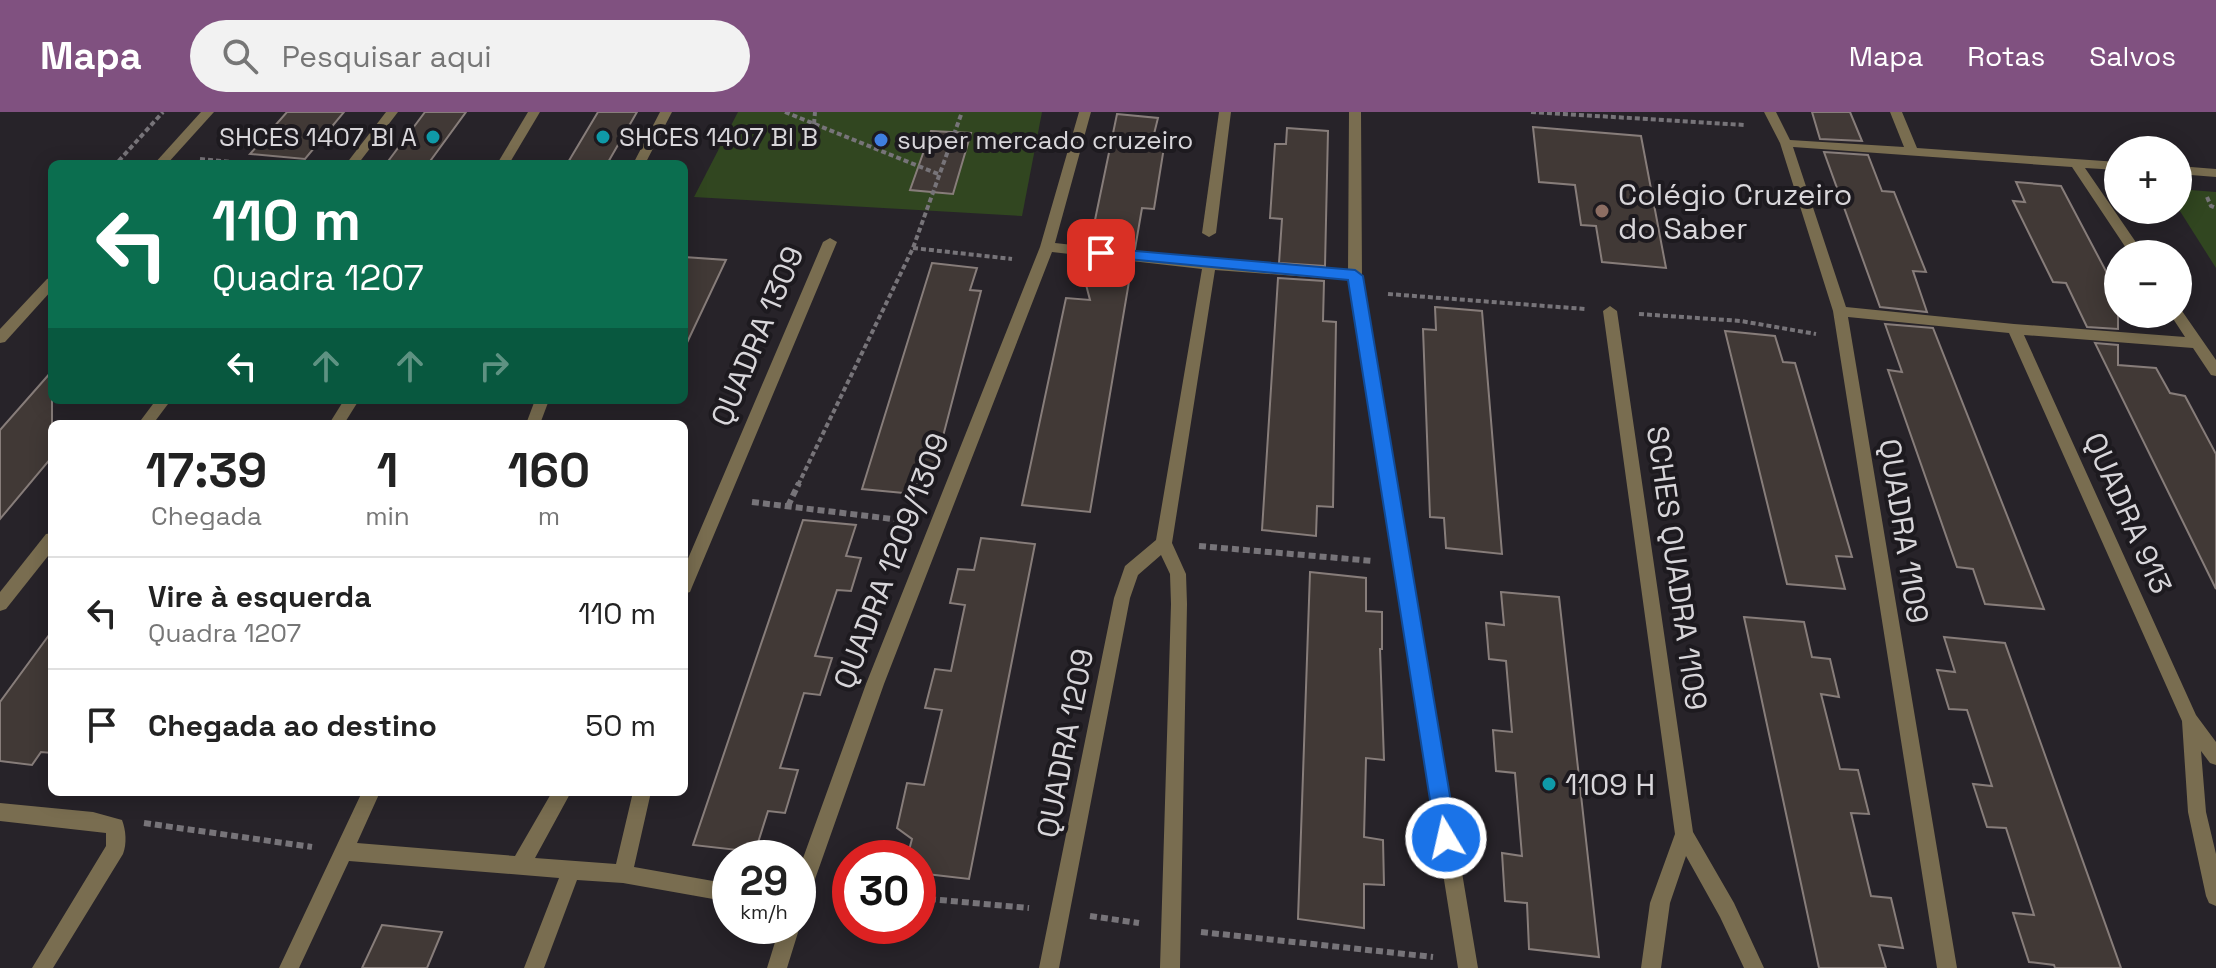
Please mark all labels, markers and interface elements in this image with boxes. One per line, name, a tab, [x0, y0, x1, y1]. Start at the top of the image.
search box	[190, 20, 750, 92]
text: Mapa	[40, 32, 142, 80]
icon: search	[218, 34, 262, 78]
text: Pesquisar aqui	[282, 37, 492, 76]
text: Mapa	[1849, 38, 1923, 74]
text: Rotas	[1967, 38, 2045, 74]
text: Salvos	[2089, 38, 2176, 74]
place label: SHCES 1407 Bl A	[219, 120, 417, 154]
place label: SHCES 1407 Bl B	[619, 120, 818, 154]
place label: super mercado cruzeiro	[897, 123, 1193, 157]
marker: SHCES 1407 Bl A	[424, 128, 442, 146]
marker: SHCES 1407 Bl B	[594, 128, 612, 146]
marker: super mercado cruzeiro	[872, 131, 890, 149]
map controls	[2104, 136, 2192, 328]
button: +	[2104, 136, 2192, 224]
place label: Colégio Cruzeiro do Saber	[1618, 175, 1852, 248]
text: 110 m	[212, 185, 361, 256]
icon: left	[80, 192, 184, 296]
marker: Colégio Cruzeiro do Saber	[1593, 202, 1611, 220]
pin	[1067, 219, 1135, 287]
icon: arrive	[1079, 231, 1123, 275]
street label: QUADRA 1309	[702, 240, 812, 432]
button: −	[2104, 240, 2192, 328]
text: Quadra 1207	[212, 255, 424, 301]
icon: left	[220, 344, 264, 388]
icon: ahead	[304, 344, 348, 388]
icon: ahead	[388, 344, 432, 388]
icon: right	[472, 344, 516, 388]
street label: SCHES QUADRA 1109	[1638, 423, 1716, 713]
street label: QUADRA 913	[2075, 426, 2181, 600]
street label: QUADRA 1209/1309	[824, 427, 958, 695]
street label: QUADRA 1109	[1870, 436, 1938, 626]
text: 17:39	[146, 440, 267, 501]
text: 1	[377, 440, 398, 501]
text: 160	[508, 440, 590, 501]
text: Chegada	[151, 499, 262, 533]
text: min	[365, 499, 410, 533]
text: m	[538, 499, 560, 533]
text: Vire à esquerda	[148, 577, 372, 616]
icon: left	[80, 591, 124, 635]
text: 110 m	[578, 594, 656, 633]
text: Quadra 1207	[148, 616, 301, 650]
street label: QUADRA 1209	[1028, 645, 1102, 841]
icon: arrive	[80, 703, 124, 747]
text: Chegada ao destino	[148, 706, 437, 745]
text: 50 m	[585, 706, 656, 745]
place label: 1109 H	[1565, 765, 1655, 804]
marker: 1109 H	[1540, 775, 1558, 793]
position arrow	[1404, 796, 1488, 880]
speed limit sign: 30	[832, 840, 936, 944]
text: 29	[740, 856, 788, 907]
text: km/h	[740, 899, 788, 925]

